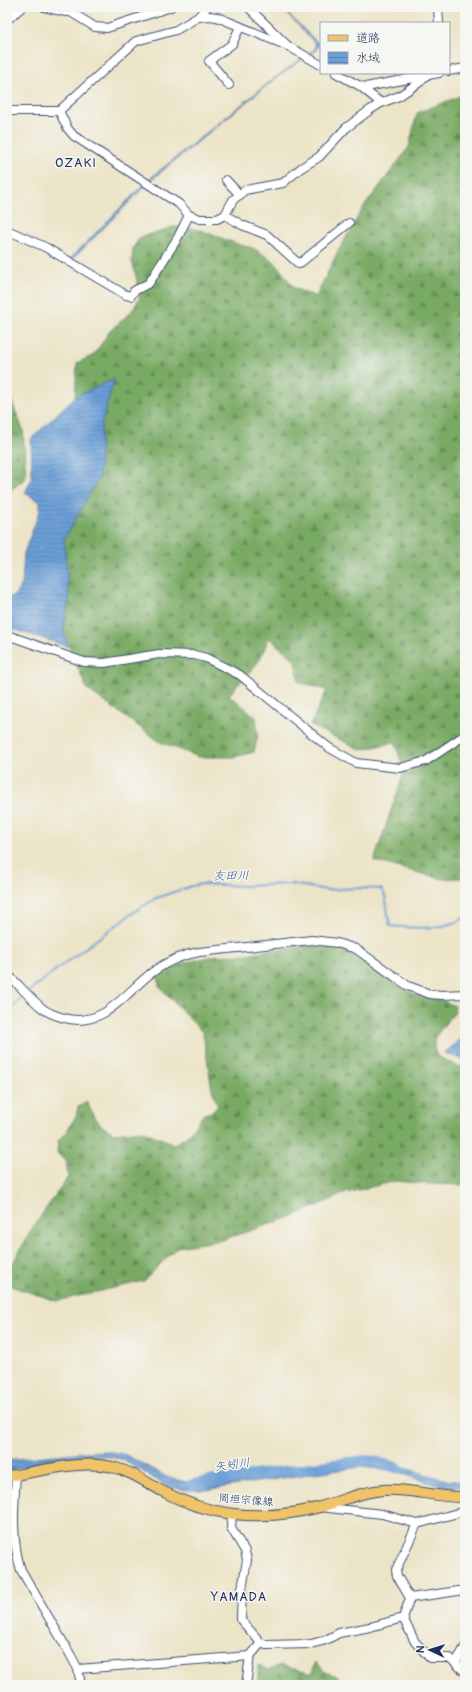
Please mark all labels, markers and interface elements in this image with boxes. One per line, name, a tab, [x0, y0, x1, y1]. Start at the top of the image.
legend	[320, 22, 450, 74]
text: 道路	[356, 31, 380, 46]
text: 水域	[356, 51, 380, 66]
district label: OZAKI	[55, 155, 97, 171]
water label: 友田川	[213, 868, 249, 884]
water label: 矢矧川	[213, 1455, 251, 1475]
street label: 岡垣宗像線	[218, 1492, 274, 1508]
district label: YAMADA	[210, 1589, 267, 1605]
north arrow	[410, 1630, 450, 1670]
text: N	[414, 1645, 427, 1654]

